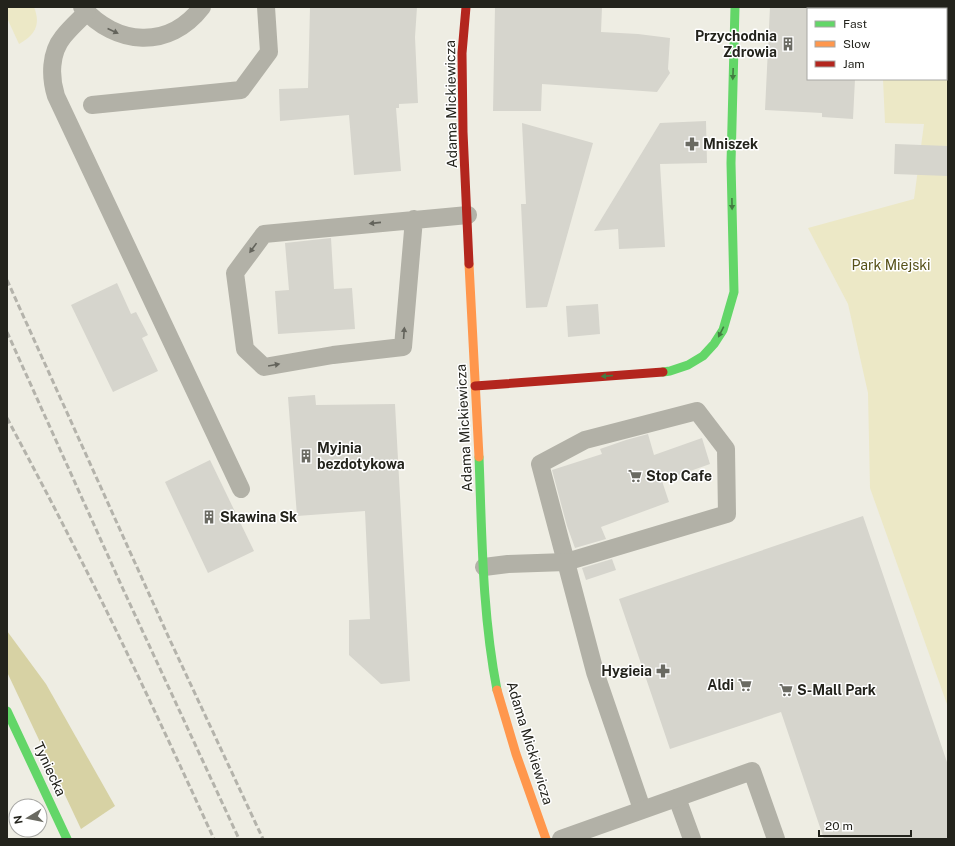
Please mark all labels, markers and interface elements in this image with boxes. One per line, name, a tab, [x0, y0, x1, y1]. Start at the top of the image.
legend	[807, 8, 947, 80]
text: Fast	[843, 17, 868, 31]
one-way arrow	[107, 28, 118, 34]
place label: Przychodnia Zdrowia	[695, 28, 777, 60]
building icon: Przychodnia Zdrowia	[780, 36, 796, 52]
text: Slow	[843, 37, 871, 51]
street label: Adama Mickiewicza	[442, 40, 460, 168]
text: Jam	[843, 57, 865, 71]
one-way arrow	[730, 68, 737, 80]
pharmacy icon: Mniszek	[684, 136, 700, 152]
place label: Mniszek	[703, 136, 758, 152]
one-way arrow	[729, 198, 735, 211]
one-way arrow	[369, 219, 381, 226]
one-way arrow	[249, 243, 257, 253]
park label: Park Miejski	[851, 257, 931, 273]
one-way arrow	[718, 326, 724, 337]
one-way arrow	[401, 327, 408, 339]
one-way arrow	[268, 362, 280, 368]
street label: Adama Mickiewicza	[453, 364, 475, 492]
one-way arrow	[601, 372, 613, 379]
place label: Myjnia bezdotykowa	[317, 440, 405, 472]
building icon: Myjnia bezdotykowa	[298, 448, 314, 464]
supermarket icon: Stop Cafe	[627, 468, 643, 484]
place label: Stop Cafe	[646, 468, 712, 484]
building icon: Skawina Sk	[201, 509, 217, 525]
place label: Skawina Sk	[220, 509, 297, 525]
place label: Hygieia	[601, 663, 652, 679]
pharmacy icon: Hygieia	[655, 663, 671, 679]
place label: Aldi	[707, 677, 734, 693]
supermarket icon: Aldi	[737, 677, 753, 693]
street label: Adama Mickiewicza	[504, 679, 556, 807]
supermarket icon: S-Mall Park	[778, 682, 794, 698]
place label: S-Mall Park	[797, 682, 876, 698]
street label: Tyniecka	[31, 740, 69, 798]
north arrow	[8, 798, 48, 838]
scale bar	[819, 812, 911, 838]
text: N	[11, 814, 25, 825]
text: 20 m	[825, 819, 853, 833]

